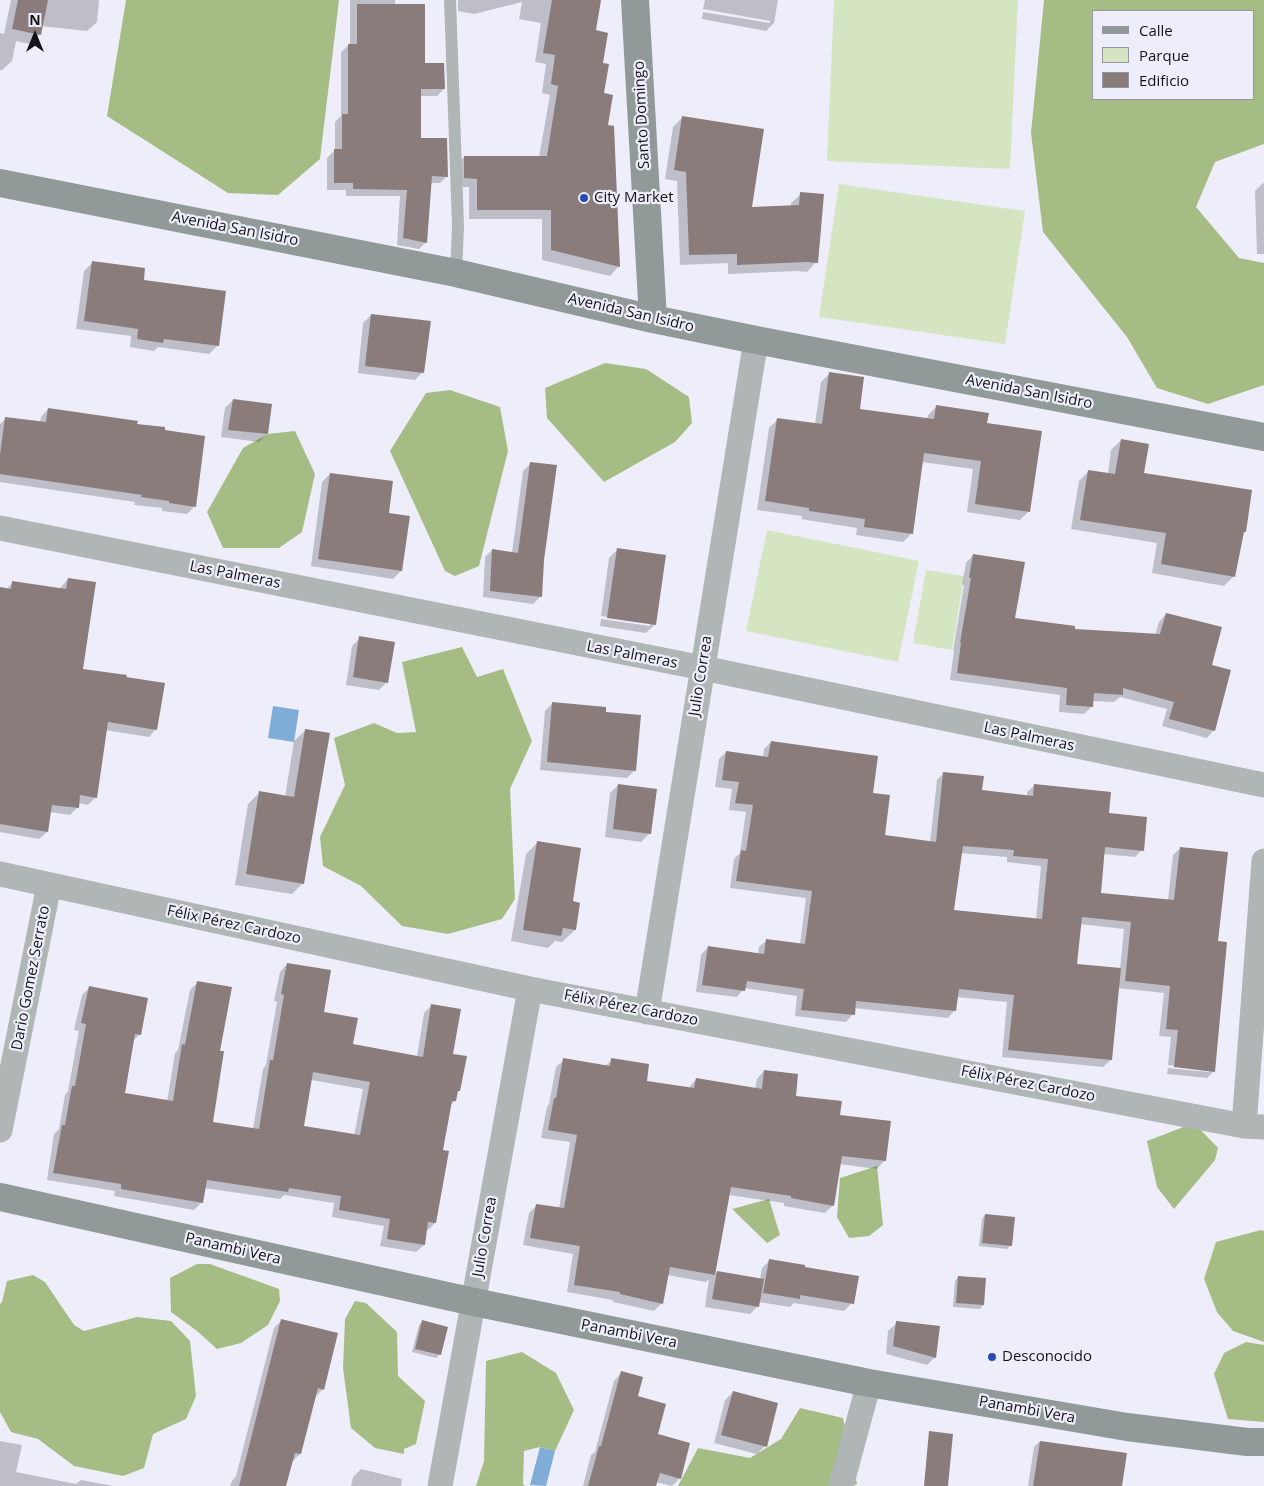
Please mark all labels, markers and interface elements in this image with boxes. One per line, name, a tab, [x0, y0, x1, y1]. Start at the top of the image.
north arrow	[10, 10, 60, 60]
text: N	[29, 10, 41, 29]
legend	[1092, 10, 1254, 100]
text: Calle	[1139, 20, 1173, 40]
text: Parque	[1139, 45, 1189, 65]
street label: Santo Domingo	[630, 61, 654, 169]
text: Edificio	[1139, 70, 1189, 90]
place label: City Market	[594, 189, 674, 207]
marker: City Market	[578, 192, 590, 204]
street label: Avenida San Isidro	[170, 208, 300, 250]
street label: Avenida San Isidro	[566, 290, 696, 336]
street label: Avenida San Isidro	[964, 371, 1094, 413]
street label: Las Palmeras	[188, 557, 282, 593]
street label: Julio Correa	[686, 634, 716, 718]
street label: Las Palmeras	[585, 637, 679, 673]
street label: Las Palmeras	[982, 719, 1076, 755]
street label: Félix Pérez Cardozo	[165, 902, 303, 948]
street label: Dario Gomez Serrato	[8, 904, 54, 1052]
street label: Félix Pérez Cardozo	[562, 986, 700, 1030]
street label: Félix Pérez Cardozo	[959, 1062, 1097, 1106]
street label: Julio Correa	[469, 1195, 501, 1279]
street label: Panambi Vera	[183, 1229, 283, 1269]
street label: Panambi Vera	[579, 1316, 679, 1352]
place label: Desconocido	[1002, 1348, 1092, 1366]
marker: Desconocido	[986, 1351, 998, 1363]
street label: Panambi Vera	[977, 1393, 1077, 1427]

